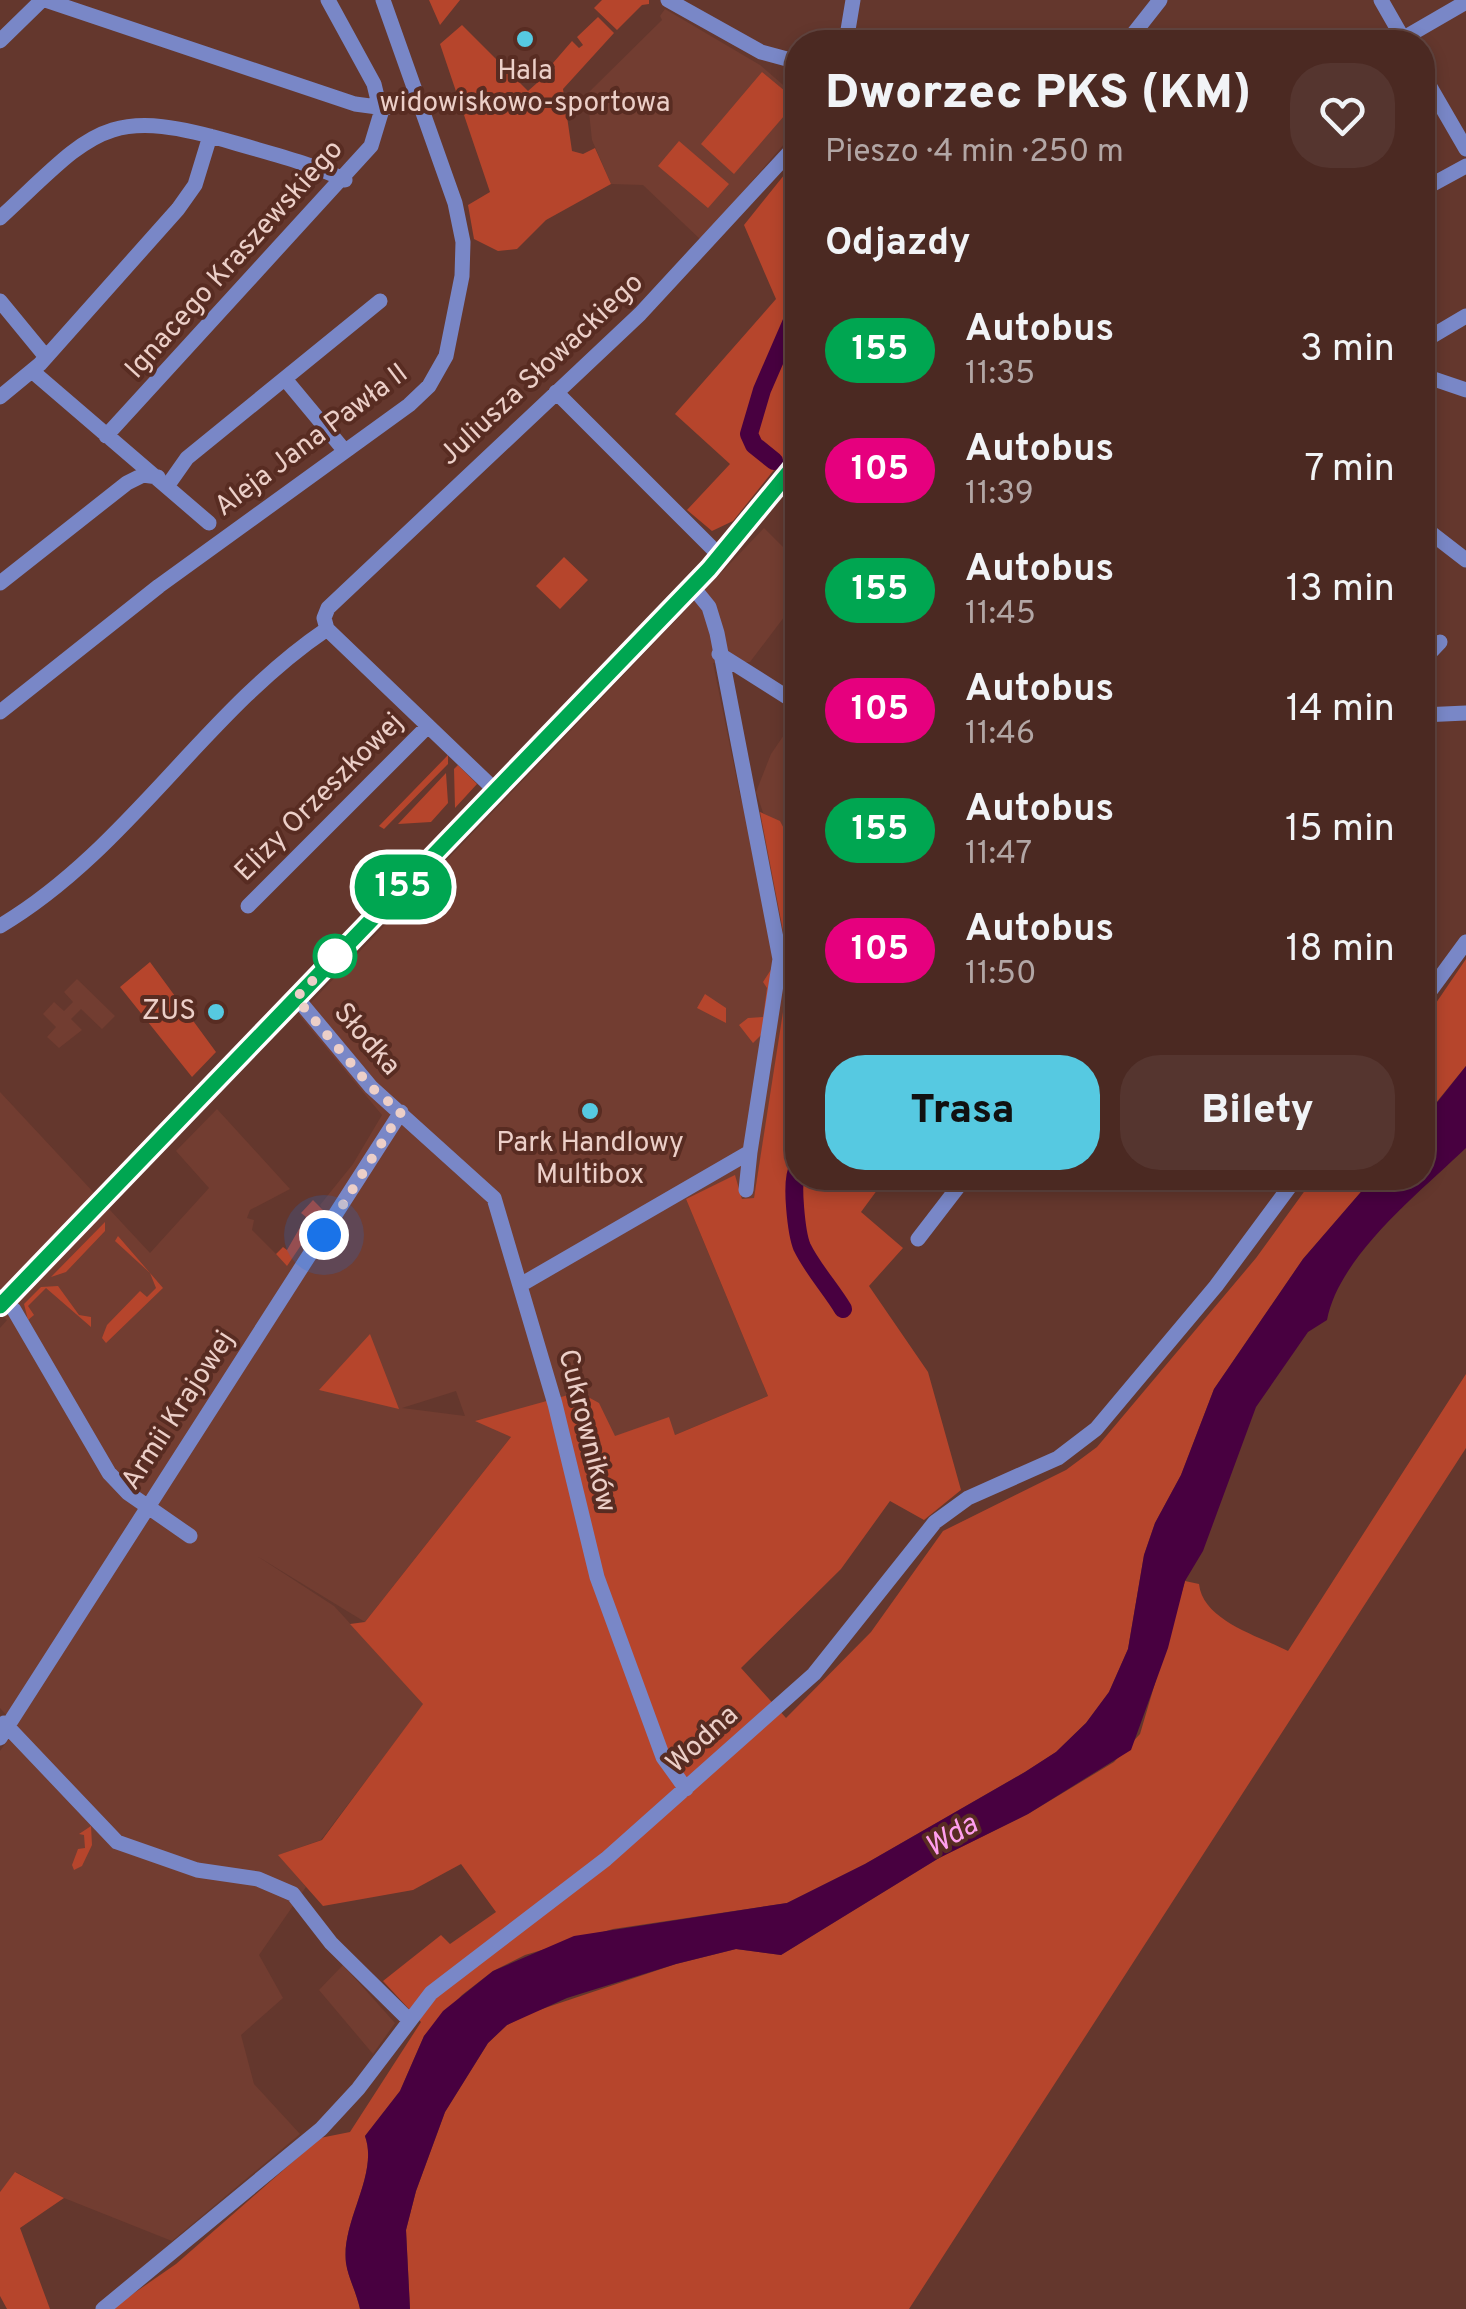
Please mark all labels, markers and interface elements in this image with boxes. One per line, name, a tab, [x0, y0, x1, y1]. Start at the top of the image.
marker: Hala widowiskowo-sportowa	[514, 28, 536, 50]
place label: Hala widowiskowo-sportowa	[380, 54, 670, 122]
button: heart	[1290, 63, 1395, 168]
text: Dworzec PKS (KM)	[825, 65, 1251, 125]
street label: Ignacego Kraszewskiego	[118, 133, 352, 387]
text: Pieszo · 4 min · 250 m	[825, 133, 1124, 173]
text: Odjazdy	[825, 220, 971, 269]
street label: Juliusza Słowackiego	[432, 266, 652, 474]
text: Autobus	[965, 306, 1114, 355]
text: 3 min	[1300, 326, 1395, 375]
text: 155	[852, 328, 908, 372]
text: 11:35	[965, 355, 1035, 395]
street label: Aleja Jana Pawła II	[208, 356, 416, 526]
text: Autobus	[965, 426, 1114, 475]
text: 7 min	[1305, 446, 1395, 495]
text: 105	[851, 448, 909, 492]
text: 11:39	[965, 475, 1034, 515]
text: Autobus	[965, 546, 1114, 595]
text: 13 min	[1286, 566, 1395, 615]
text: 155	[852, 568, 908, 612]
text: 11:45	[965, 595, 1036, 635]
text: Autobus	[965, 666, 1114, 715]
text: 14 min	[1286, 686, 1395, 735]
text: 105	[851, 688, 909, 732]
street label: Elizy Orzeszkowej	[228, 706, 412, 890]
text: 11:46	[965, 715, 1035, 755]
text: Autobus	[965, 786, 1114, 835]
text: 15 min	[1285, 806, 1395, 855]
text: 155	[852, 808, 908, 852]
text: 11:47	[965, 835, 1032, 875]
line badge: 155	[346, 854, 460, 920]
text: 155	[375, 865, 431, 909]
text: Autobus	[965, 906, 1114, 955]
text: 18 min	[1285, 926, 1395, 975]
text: 105	[851, 928, 909, 972]
unlabelled marker	[314, 935, 356, 977]
text: 11:50	[965, 955, 1036, 995]
place label: ZUS	[142, 994, 196, 1030]
street label: Słodka	[325, 996, 407, 1084]
marker: ZUS	[205, 1001, 227, 1023]
button: Trasa	[825, 1055, 1100, 1170]
button: Bilety	[1120, 1055, 1395, 1170]
marker: Park Handlowy Multibox	[579, 1100, 601, 1122]
place label: Park Handlowy Multibox	[496, 1126, 684, 1194]
your location	[299, 1210, 349, 1260]
street label: Armii Krajowej	[114, 1324, 244, 1498]
street label: Cukrowników	[548, 1346, 624, 1516]
street label: Wodna	[659, 1698, 747, 1782]
water label: Wda	[919, 1807, 986, 1867]

